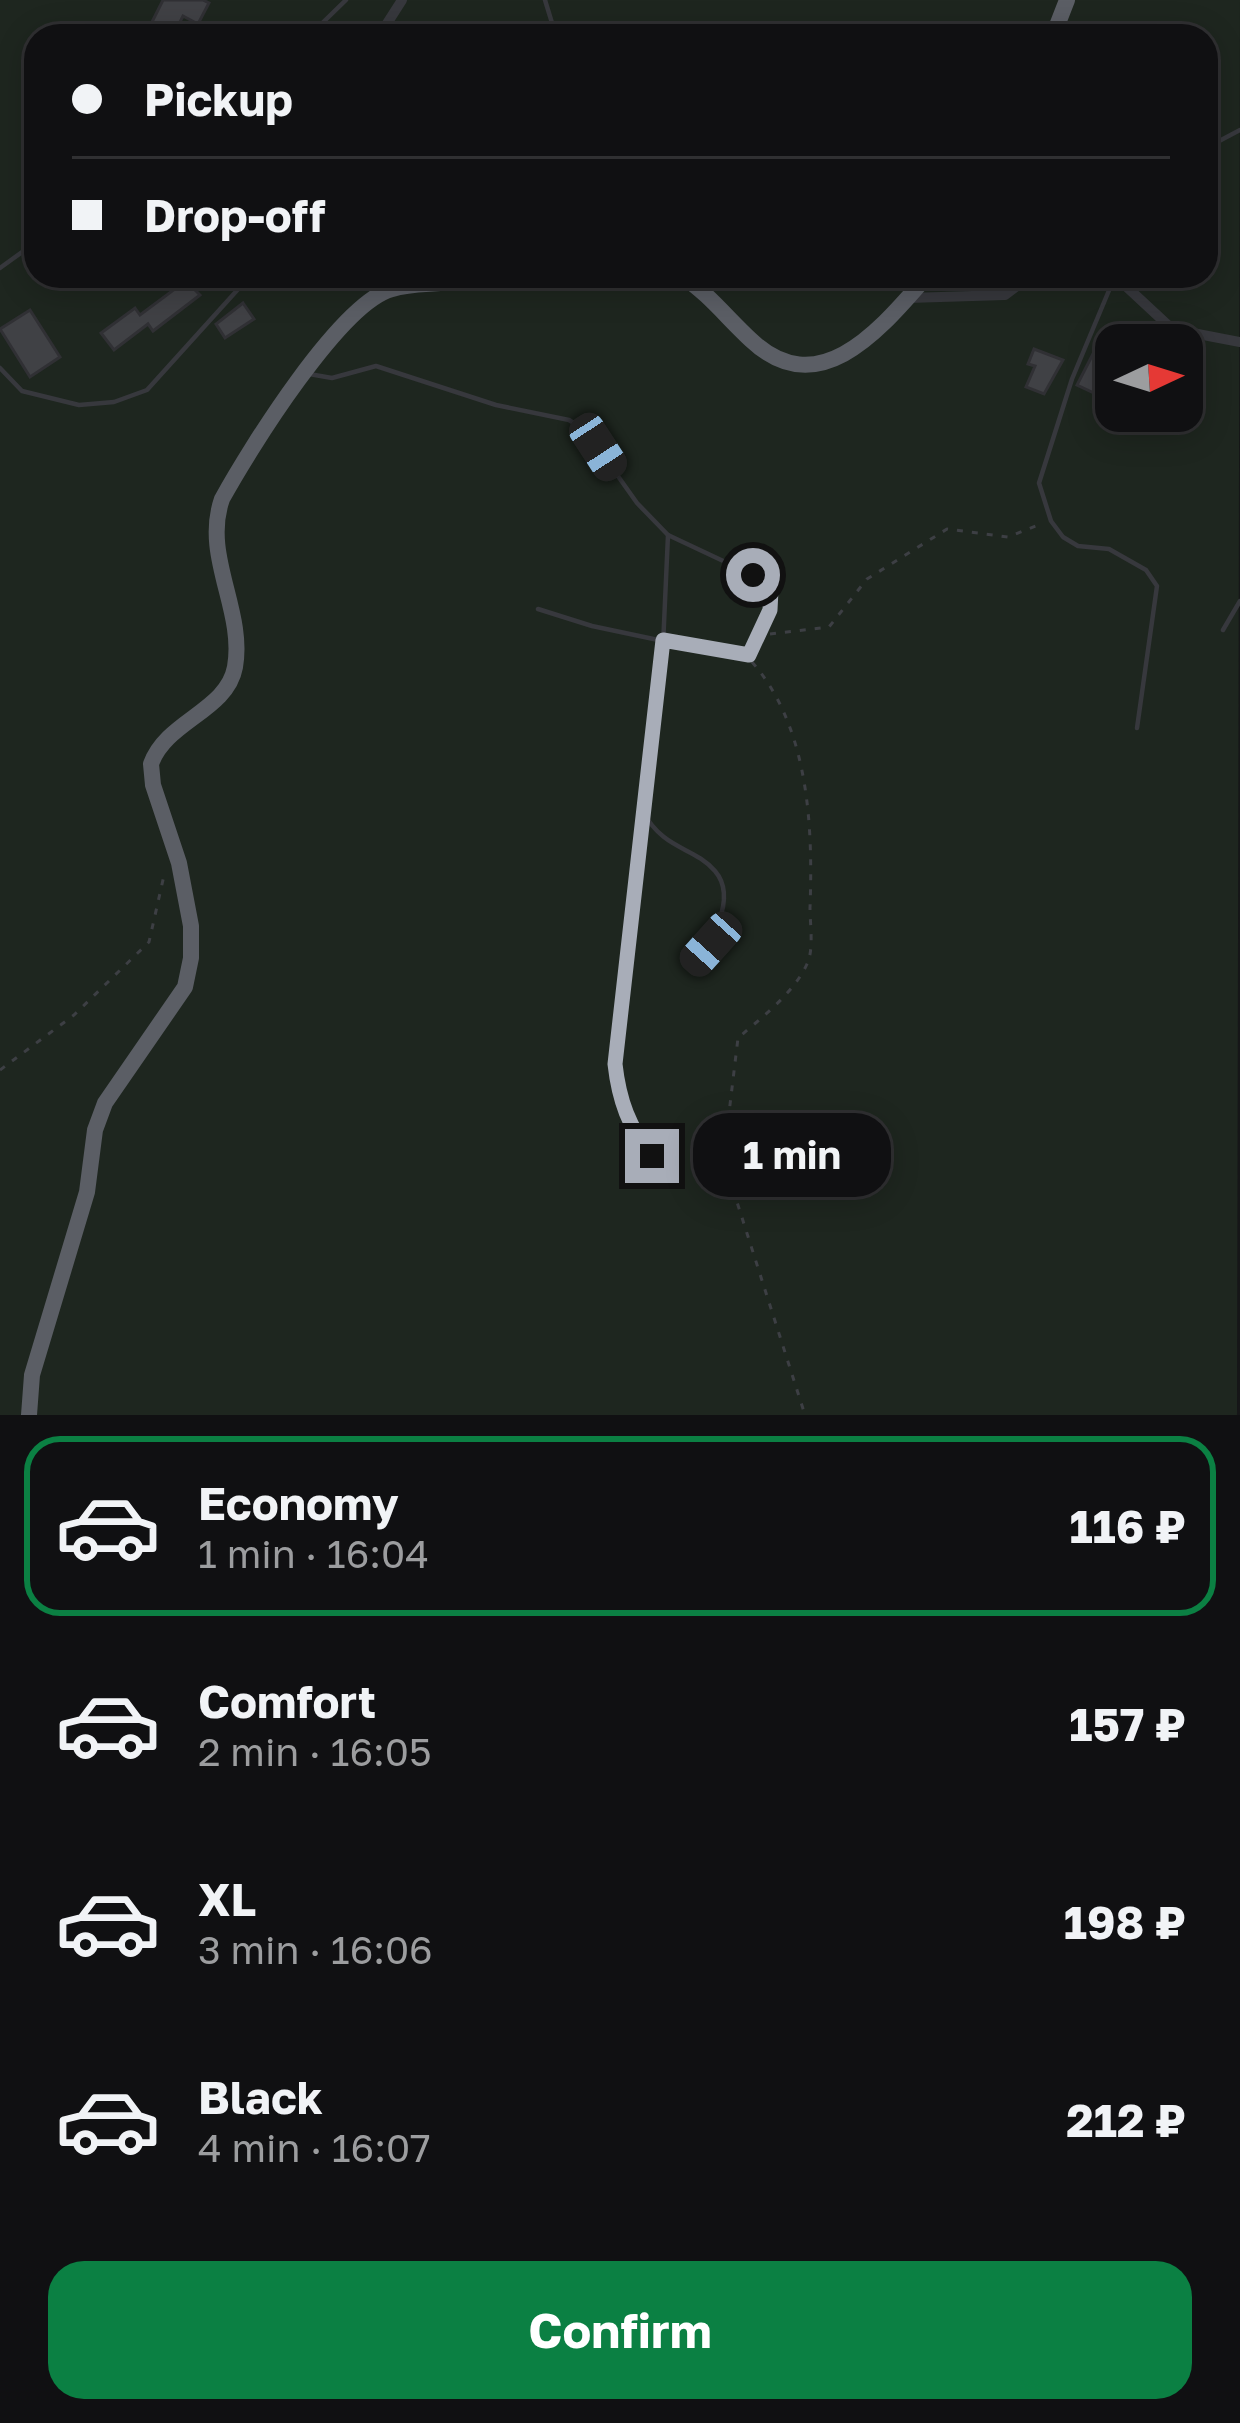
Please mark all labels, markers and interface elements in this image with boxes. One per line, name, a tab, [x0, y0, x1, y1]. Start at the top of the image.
text: Pickup	[144, 72, 293, 126]
text: Drop-off	[144, 188, 325, 242]
north arrow	[1095, 324, 1203, 432]
map controls	[1095, 324, 1203, 432]
car	[563, 407, 633, 487]
route start	[726, 548, 780, 602]
car	[674, 905, 748, 983]
callout: 1 min	[694, 1114, 892, 1198]
route end	[625, 1129, 679, 1183]
text: 1 min	[743, 1131, 841, 1178]
icon: car	[54, 1472, 162, 1580]
text: Economy	[198, 1476, 399, 1530]
text: 116 ₽	[1069, 1499, 1186, 1553]
text: 1 min · 16:04	[198, 1530, 429, 1577]
icon: car	[54, 1670, 162, 1778]
text: Comfort	[198, 1674, 376, 1728]
text: 157 ₽	[1069, 1697, 1186, 1751]
text: 2 min · 16:05	[198, 1728, 432, 1775]
icon: car	[54, 1868, 162, 1976]
text: XL	[198, 1872, 256, 1926]
text: 198 ₽	[1064, 1895, 1186, 1949]
text: 3 min · 16:06	[198, 1926, 433, 1973]
icon: car	[54, 2066, 162, 2174]
text: Black	[198, 2070, 323, 2124]
text: 212 ₽	[1066, 2093, 1186, 2147]
text: 4 min · 16:07	[198, 2124, 431, 2171]
button: Confirm	[48, 2261, 1192, 2399]

